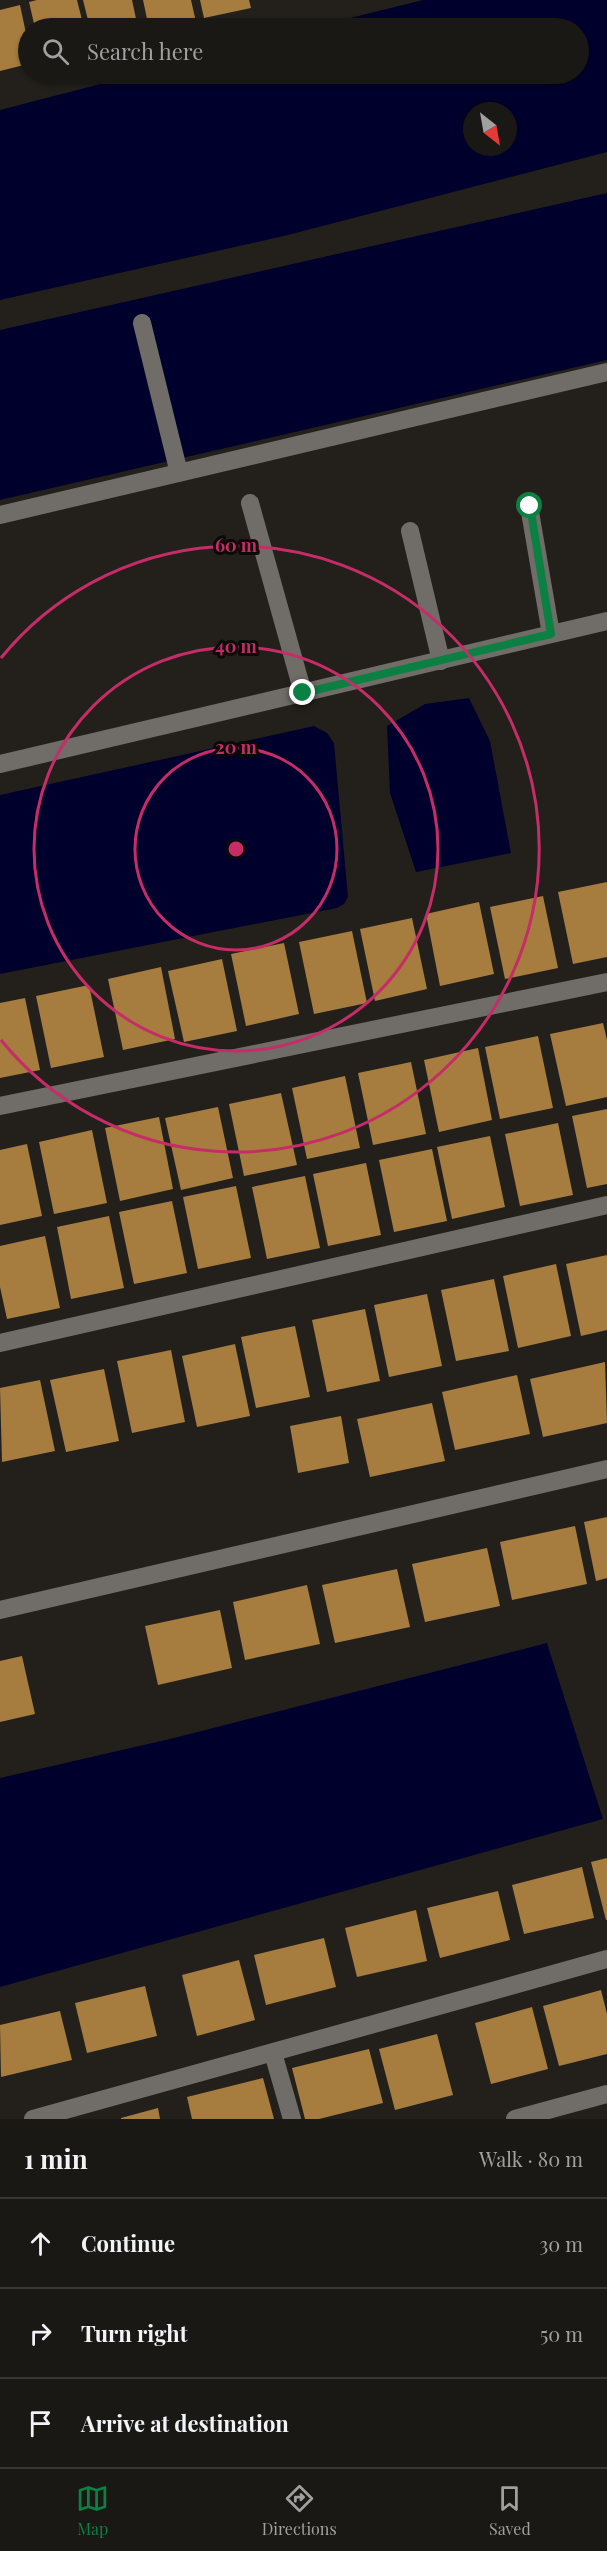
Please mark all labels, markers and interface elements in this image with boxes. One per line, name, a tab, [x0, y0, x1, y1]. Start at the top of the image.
search box	[18, 18, 589, 84]
icon: search	[39, 35, 72, 68]
text: Search here	[87, 36, 203, 66]
north arrow	[463, 102, 517, 156]
route start	[516, 492, 542, 518]
text: 60 m	[215, 533, 258, 557]
text: 40 m	[215, 634, 258, 658]
route end	[289, 679, 315, 705]
text: 20 m	[215, 735, 257, 759]
centre of rings	[226, 839, 246, 859]
text: 1 min	[24, 2141, 88, 2176]
text: Walk · 80 m	[479, 2145, 583, 2172]
icon: ahead	[24, 2227, 57, 2260]
text: Continue	[81, 2228, 175, 2258]
text: 30 m	[539, 2230, 583, 2257]
icon: right	[24, 2317, 57, 2350]
text: Turn right	[81, 2318, 187, 2348]
text: 50 m	[540, 2320, 583, 2347]
icon: arrive	[24, 2407, 57, 2440]
text: Arrive at destination	[81, 2408, 289, 2438]
tab: Map	[76, 2482, 109, 2539]
tab: Directions	[262, 2482, 337, 2539]
tab: Saved	[489, 2482, 531, 2539]

